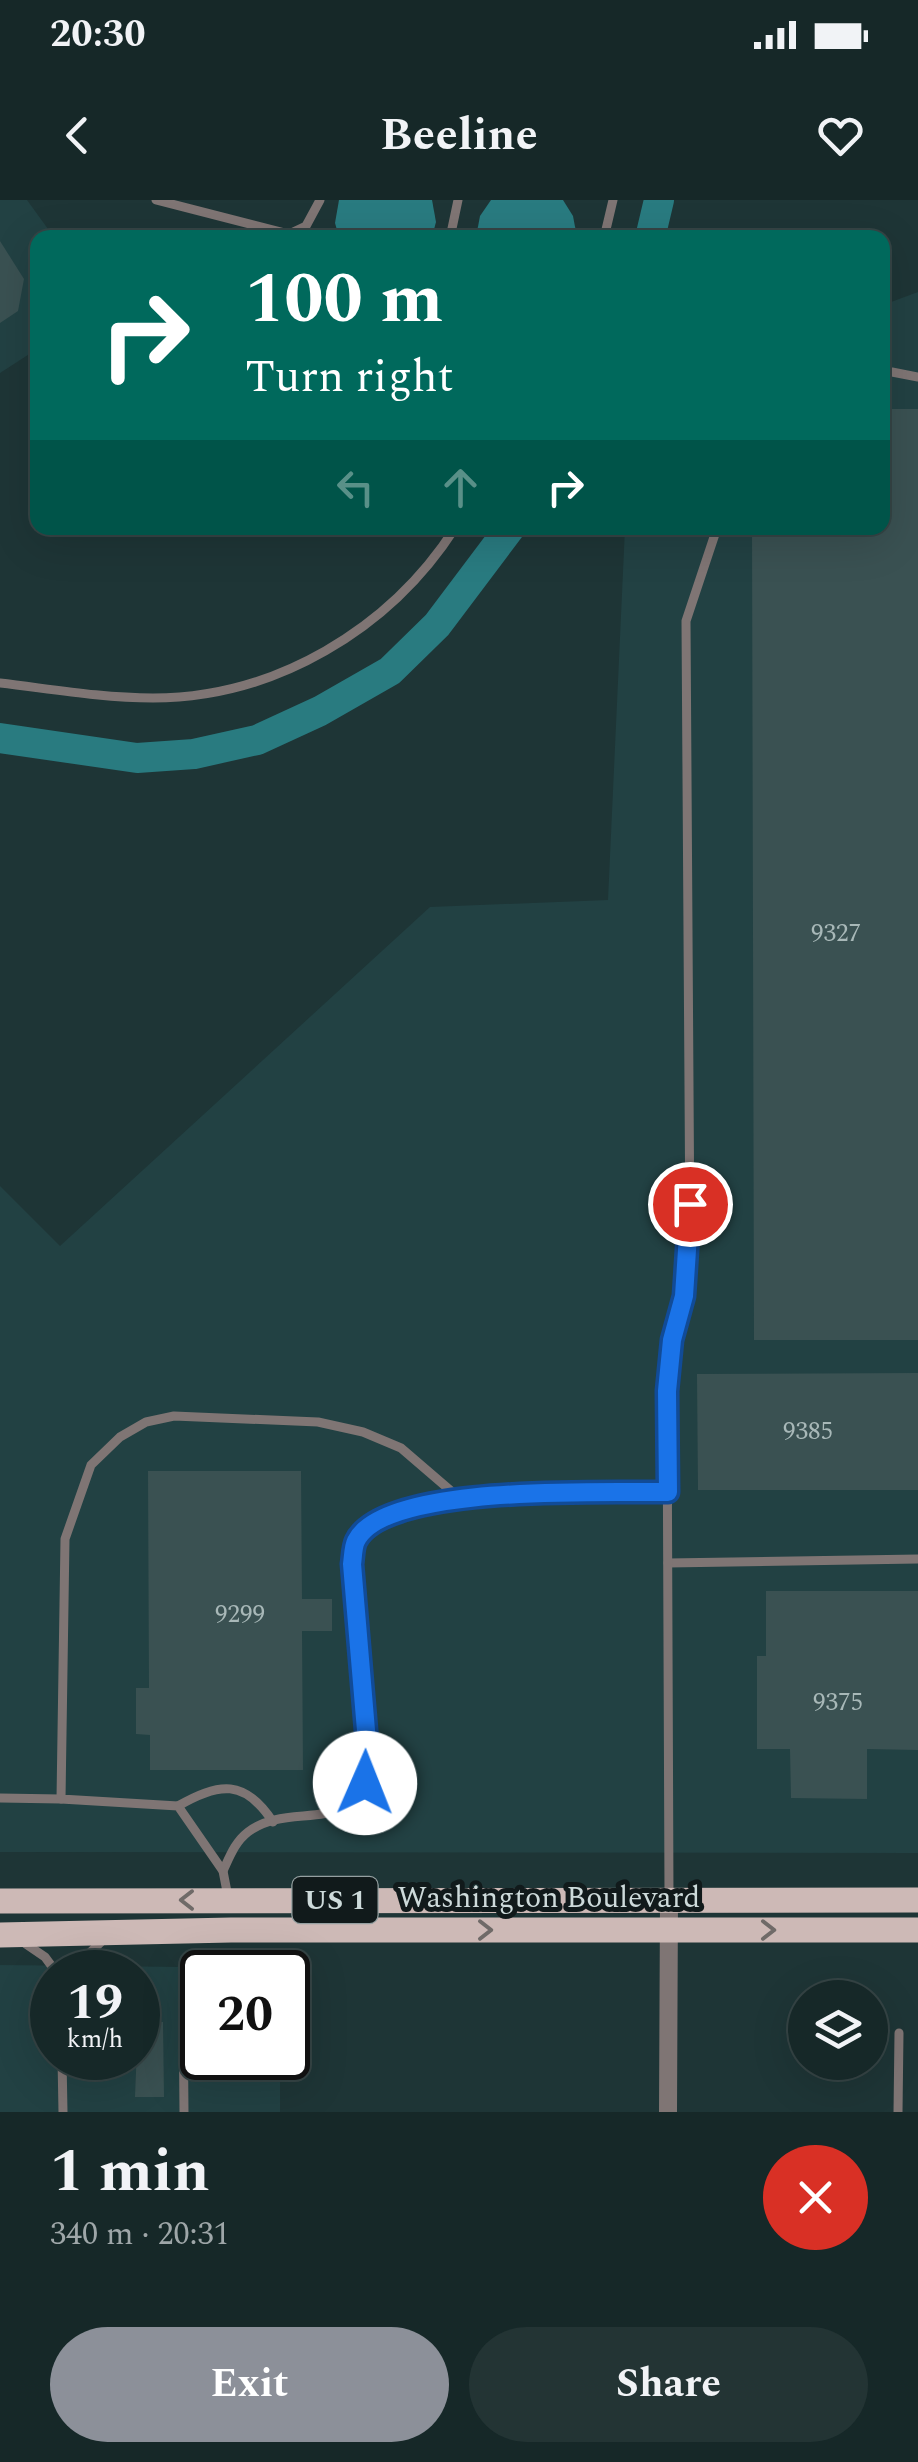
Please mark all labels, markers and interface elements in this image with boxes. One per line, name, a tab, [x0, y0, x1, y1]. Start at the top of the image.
text: 20:30	[50, 6, 145, 64]
text: Beeline	[380, 101, 538, 170]
icon: back	[50, 108, 105, 163]
icon: heart	[813, 108, 868, 163]
text: 100 m	[245, 247, 443, 353]
icon: right	[80, 270, 210, 400]
text: Turn right	[245, 343, 454, 412]
icon: left	[328, 460, 383, 515]
icon: ahead	[433, 460, 488, 515]
icon: right	[538, 460, 593, 515]
house number: 9327	[811, 915, 861, 953]
pin	[648, 1162, 733, 1247]
icon: arrive	[663, 1177, 718, 1232]
house number: 9385	[783, 1413, 833, 1451]
house number: 9299	[215, 1596, 265, 1634]
house number: 9375	[813, 1684, 863, 1722]
position arrow	[313, 1731, 417, 1835]
street label: Washington Boulevard	[398, 1875, 700, 1921]
road number: US 1	[292, 1877, 378, 1923]
one-way arrow	[178, 1889, 194, 1911]
one-way arrow	[478, 1919, 494, 1941]
one-way arrow	[760, 1919, 776, 1941]
speed limit sign: 20	[180, 1950, 310, 2080]
text: 19	[67, 1965, 123, 2041]
map controls	[788, 1980, 888, 2080]
button: layers	[788, 1980, 888, 2080]
text: km/h	[67, 2021, 123, 2059]
text: 1 min	[50, 2126, 210, 2218]
button: close	[763, 2145, 868, 2250]
text: 340 m · 20:31	[50, 2210, 230, 2259]
button: Exit	[50, 2327, 449, 2442]
button: Share	[469, 2327, 868, 2442]

